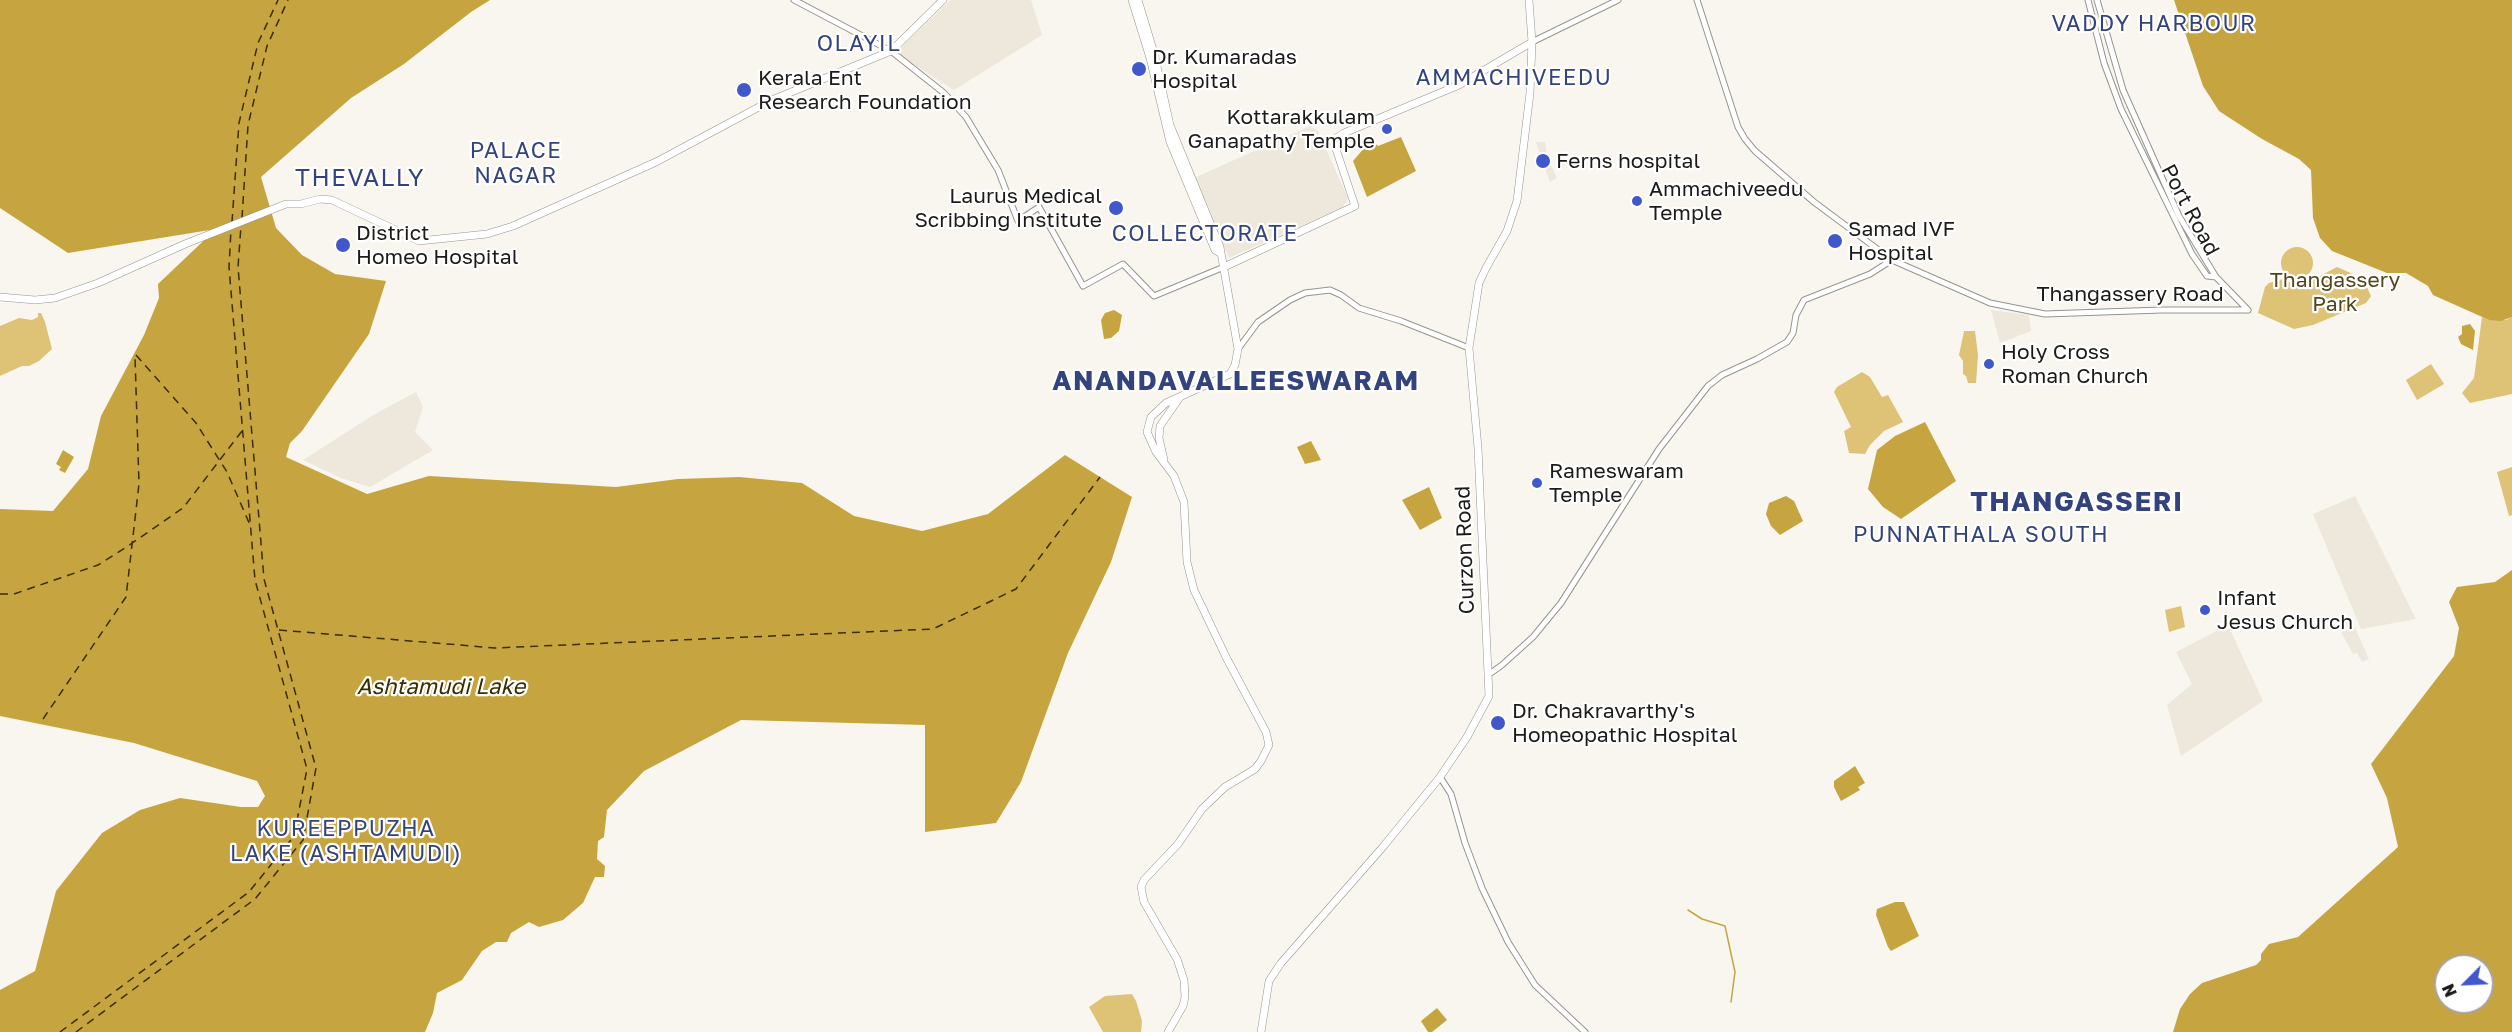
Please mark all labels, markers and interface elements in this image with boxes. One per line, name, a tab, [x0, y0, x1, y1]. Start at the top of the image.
district label: VADDY HARBOUR	[2051, 11, 2257, 37]
district label: OLAYIL	[817, 31, 901, 57]
place label: Dr. Kumaradas Hospital	[1152, 44, 1297, 94]
marker: Dr. Kumaradas Hospital	[1130, 60, 1148, 78]
place label: Kerala Ent Research Foundation	[758, 65, 972, 115]
district label: AMMACHIVEEDU	[1416, 65, 1612, 91]
marker: Kerala Ent Research Foundation	[735, 81, 753, 99]
place label: Kottarakkulam Ganapathy Temple	[1188, 104, 1375, 154]
marker: Kottarakkulam Ganapathy Temple	[1380, 122, 1394, 136]
district label: PALACE NAGAR	[470, 138, 562, 190]
place label: Ferns hospital	[1556, 148, 1700, 174]
marker: Ferns hospital	[1534, 152, 1552, 170]
street label: Port Road	[2155, 160, 2225, 260]
district label: THEVALLY	[295, 164, 425, 192]
place label: Ammachiveedu Temple	[1649, 176, 1803, 226]
place label: Laurus Medical Scribbing Institute	[914, 183, 1102, 233]
marker: Ammachiveedu Temple	[1630, 194, 1644, 208]
marker: Laurus Medical Scribbing Institute	[1107, 199, 1125, 217]
place label: Samad IVF Hospital	[1848, 216, 1955, 266]
place label: District Homeo Hospital	[356, 220, 518, 270]
district label: COLLECTORATE	[1112, 221, 1298, 247]
marker: Samad IVF Hospital	[1826, 232, 1844, 250]
marker: District Homeo Hospital	[334, 236, 352, 254]
park label: Thangassery Park	[2270, 267, 2400, 317]
street label: Thangassery Road	[2036, 281, 2224, 307]
place label: Holy Cross Roman Church	[2001, 339, 2149, 389]
marker: Holy Cross Roman Church	[1982, 357, 1996, 371]
district label: ANANDAVALLEESWARAM	[1052, 365, 1420, 397]
place label: Rameswaram Temple	[1549, 458, 1684, 508]
marker: Rameswaram Temple	[1530, 476, 1544, 490]
street label: Curzon Road	[1450, 485, 1480, 615]
district label: THANGASSERI	[1970, 486, 2184, 518]
district label: PUNNATHALA SOUTH	[1853, 522, 2109, 548]
place label: Infant Jesus Church	[2217, 585, 2353, 635]
marker: Infant Jesus Church	[2198, 603, 2212, 617]
water label: Ashtamudi Lake	[357, 674, 525, 700]
place label: Dr. Chakravarthy's Homeopathic Hospital	[1512, 698, 1737, 748]
marker: Dr. Chakravarthy's Homeopathic Hospital	[1489, 714, 1507, 732]
district label: KUREEPPUZHA LAKE (ASHTAMUDI)	[230, 816, 462, 867]
north arrow	[2434, 954, 2494, 1014]
text: N	[2438, 981, 2461, 1000]

